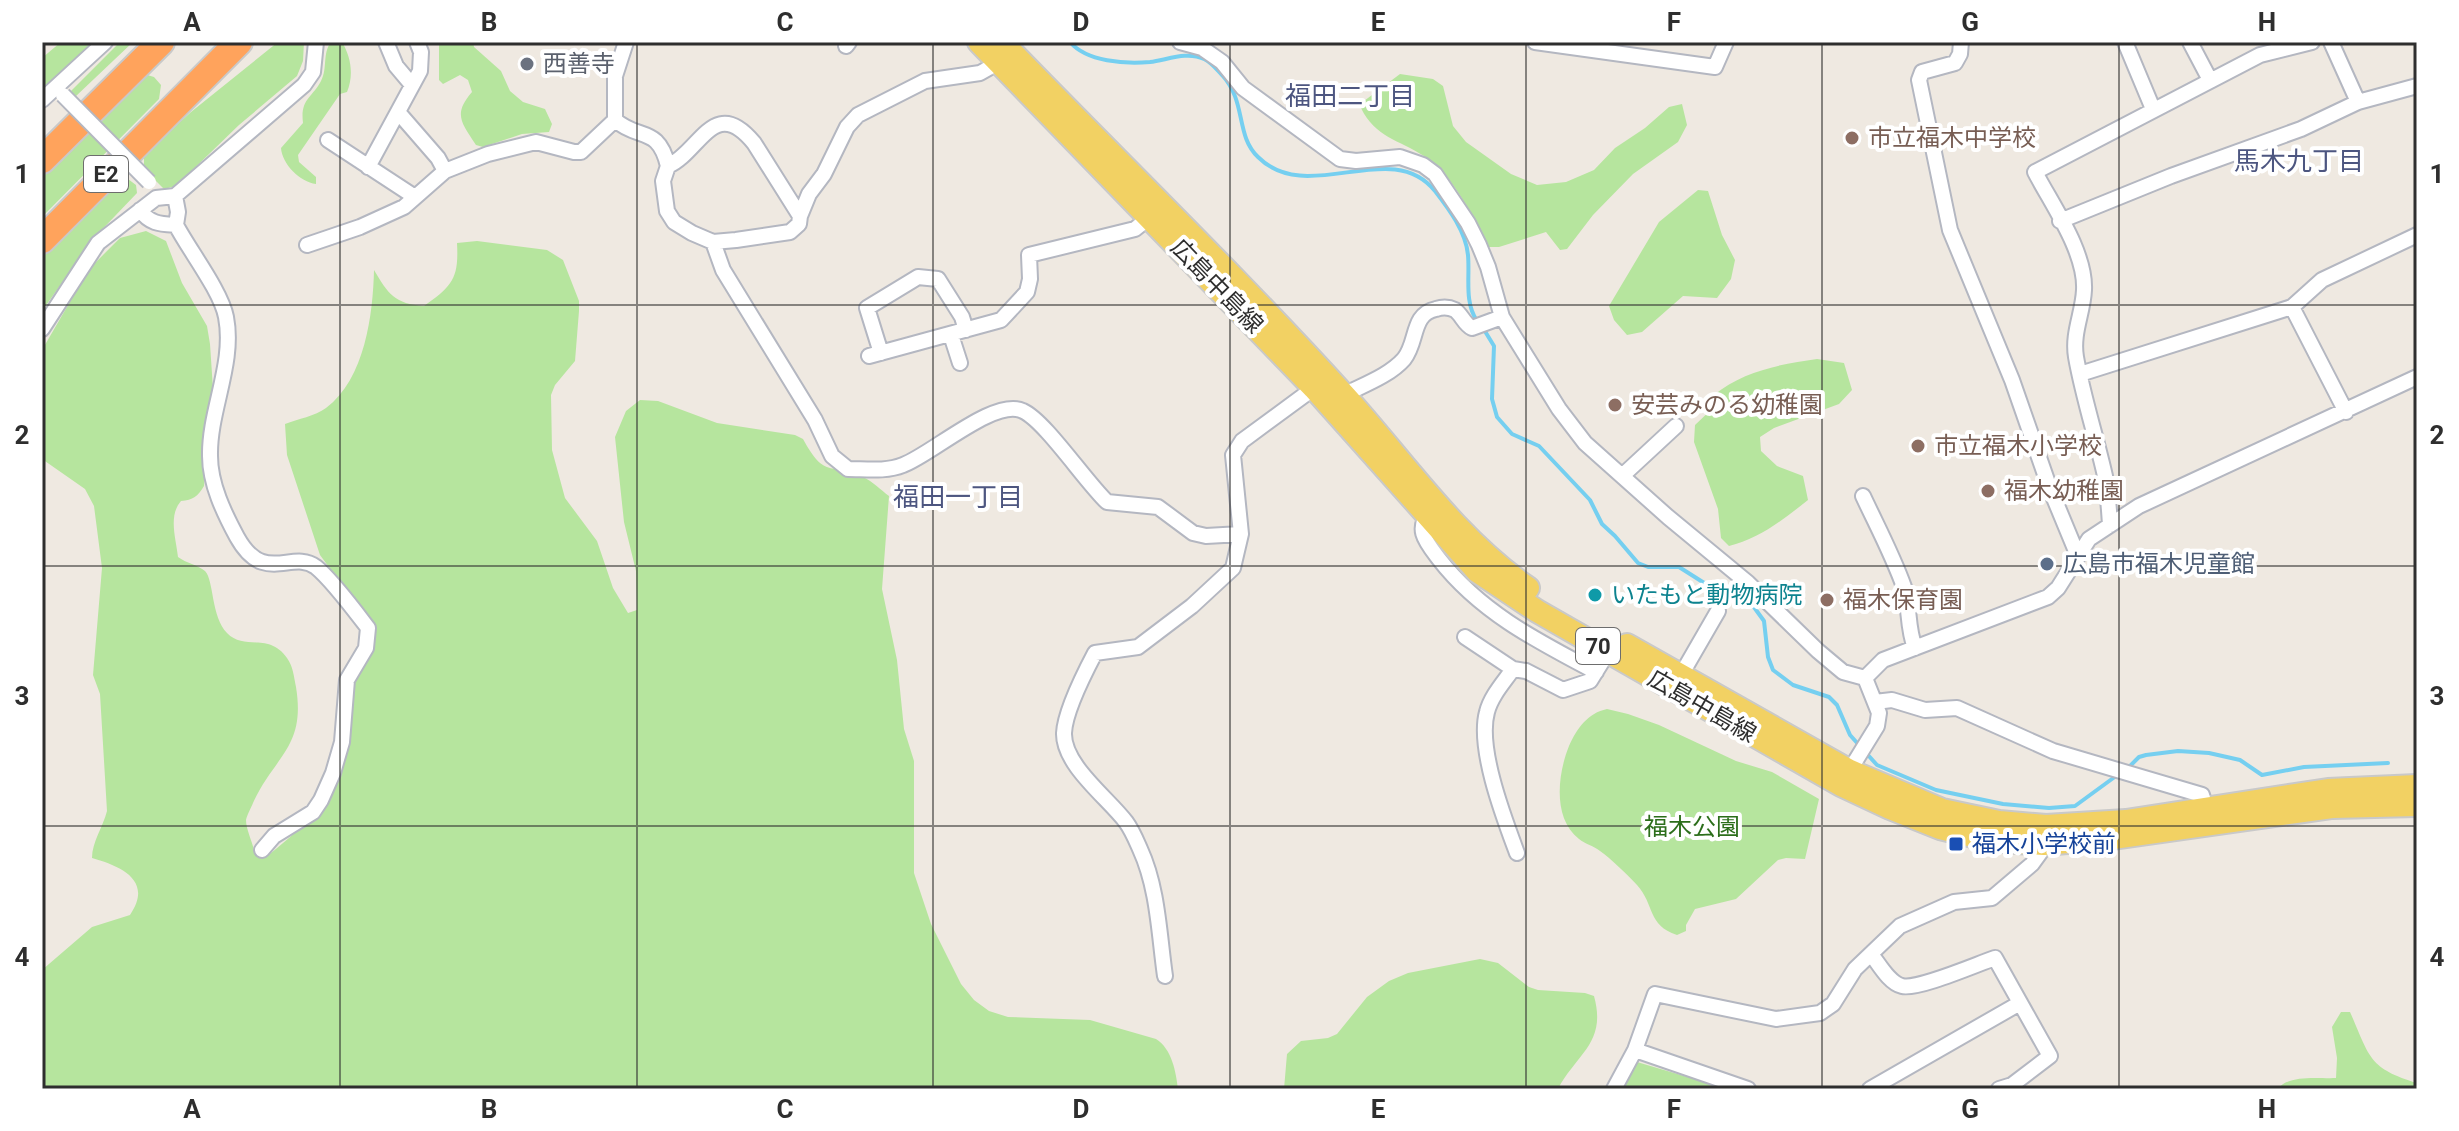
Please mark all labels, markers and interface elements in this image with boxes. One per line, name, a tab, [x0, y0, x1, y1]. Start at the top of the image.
text: A	[183, 7, 201, 37]
text: B	[481, 7, 497, 37]
text: C	[776, 7, 794, 37]
text: D	[1073, 7, 1089, 37]
text: E	[1371, 7, 1386, 37]
text: F	[1667, 7, 1681, 37]
text: G	[1961, 7, 1979, 37]
text: H	[2258, 7, 2276, 37]
place label: 西善寺	[543, 50, 615, 78]
marker: 西善寺	[518, 55, 536, 73]
district label: 福田二丁目	[1285, 81, 1415, 111]
place label: 市立福木中学校	[1868, 124, 2036, 152]
marker: 市立福木中学校	[1843, 129, 1861, 147]
district label: 馬木九丁目	[2234, 146, 2364, 176]
road number: E2	[84, 156, 128, 192]
text: 1	[15, 159, 29, 189]
text: 1	[2430, 159, 2444, 189]
street label: 広島中島線	[1165, 233, 1269, 339]
place label: 安芸みのる幼稚園	[1631, 391, 1823, 419]
marker: 安芸みのる幼稚園	[1606, 396, 1624, 414]
text: 2	[15, 420, 29, 450]
text: 2	[2430, 420, 2444, 450]
place label: 市立福木小学校	[1934, 432, 2102, 460]
marker: 市立福木小学校	[1909, 437, 1927, 455]
place label: 福木幼稚園	[2004, 477, 2124, 505]
district label: 福田一丁目	[893, 482, 1023, 512]
marker: 福木幼稚園	[1979, 482, 1997, 500]
place label: 広島市福木児童館	[2063, 550, 2255, 578]
marker: 広島市福木児童館	[2038, 555, 2056, 573]
place label: いたもと動物病院	[1611, 581, 1803, 609]
marker: いたもと動物病院	[1586, 586, 1604, 604]
place label: 福木保育園	[1843, 586, 1963, 614]
marker: 福木保育園	[1818, 591, 1836, 609]
road number: 70	[1576, 628, 1620, 664]
street label: 広島中島線	[1643, 664, 1761, 748]
text: 3	[15, 681, 29, 711]
text: 3	[2430, 681, 2444, 711]
park label: 福木公園	[1644, 813, 1740, 841]
place label: 福木小学校前	[1972, 830, 2116, 858]
marker: 福木小学校前	[1947, 835, 1965, 853]
text: 4	[15, 942, 30, 972]
text: 4	[2430, 942, 2445, 972]
text: A	[183, 1094, 201, 1124]
text: B	[481, 1094, 497, 1124]
text: C	[776, 1094, 794, 1124]
text: D	[1073, 1094, 1089, 1124]
text: E	[1371, 1094, 1386, 1124]
text: F	[1667, 1094, 1681, 1124]
text: G	[1961, 1094, 1979, 1124]
text: H	[2258, 1094, 2276, 1124]

